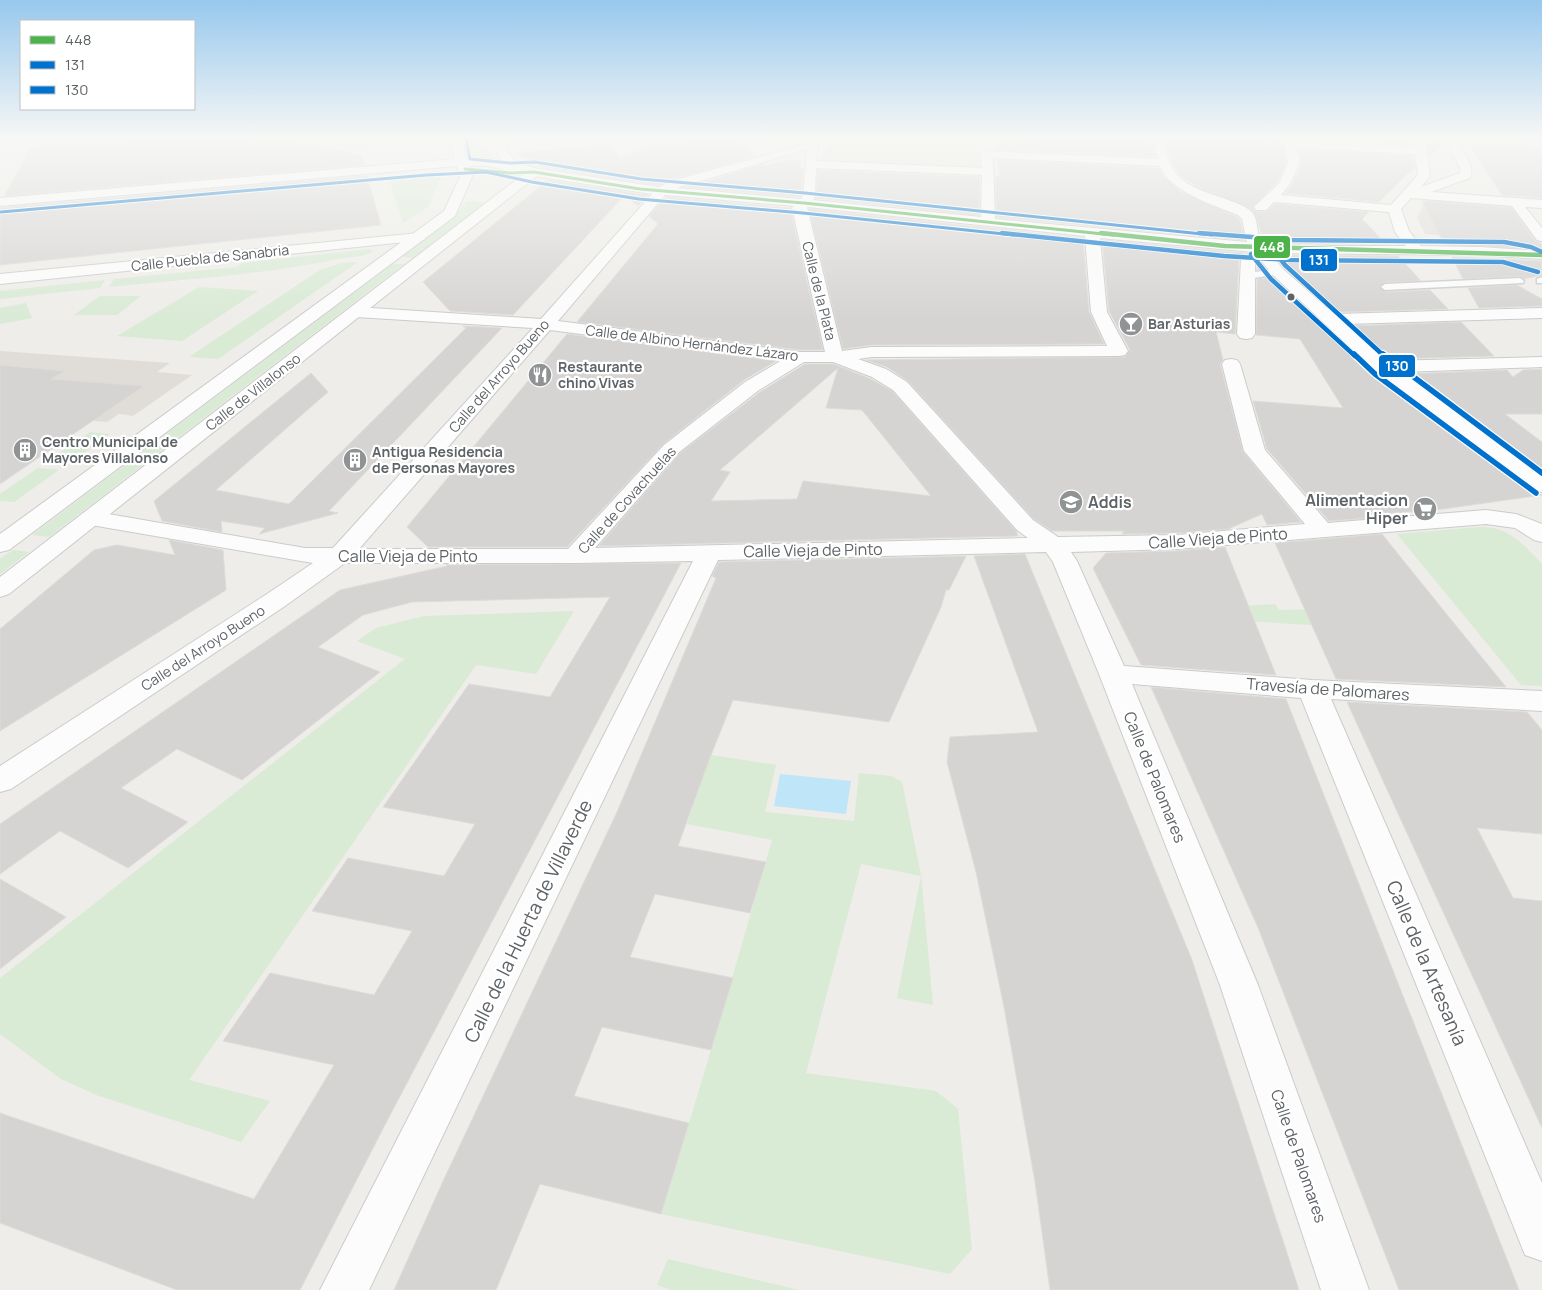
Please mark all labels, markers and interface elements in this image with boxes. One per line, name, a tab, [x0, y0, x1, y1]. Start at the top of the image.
legend	[20, 20, 195, 110]
text: 448	[65, 29, 92, 50]
text: 131	[65, 54, 85, 75]
text: 130	[65, 79, 88, 100]
line badge: 448	[1253, 235, 1291, 259]
text: 448	[1259, 237, 1285, 256]
street label: Calle de la Plata	[798, 239, 841, 342]
street label: Calle Puebla de Sanabria	[130, 240, 290, 275]
line badge: 131	[1300, 248, 1338, 272]
text: 131	[1309, 250, 1329, 269]
unlabelled marker	[1286, 292, 1296, 302]
bar icon: Bar Asturias	[1118, 311, 1144, 337]
place label: Bar Asturias	[1148, 314, 1231, 333]
street label: Calle del Arroyo Bueno	[444, 315, 553, 436]
street label: Calle de Albino Hernández Lázaro	[585, 320, 800, 365]
street label: Calle de Villalonso	[201, 348, 304, 435]
line badge: 130	[1378, 354, 1416, 378]
text: 130	[1385, 356, 1409, 375]
place label: Restaurante chino Vivas	[558, 357, 642, 392]
restaurant icon: Restaurante chino Vivas	[527, 362, 553, 388]
place label: Centro Municipal de Mayores Villalonso	[42, 432, 178, 467]
building icon: Centro Municipal de Mayores Villalonso	[12, 437, 38, 463]
place label: Antigua Residencia de Personas Mayores	[372, 442, 516, 477]
street label: Calle de Covachuelas	[573, 442, 680, 557]
building icon: Antigua Residencia de Personas Mayores	[342, 447, 368, 473]
school or university icon: Addis	[1058, 489, 1084, 515]
place label: Alimentacion Hiper	[1305, 489, 1408, 529]
place label: Addis	[1088, 491, 1132, 513]
supermarket icon: Alimentacion Hiper	[1412, 496, 1438, 522]
street label: Calle Vieja de Pinto	[1148, 522, 1288, 554]
street label: Calle Vieja de Pinto	[743, 538, 883, 562]
street label: Calle Vieja de Pinto	[338, 545, 478, 567]
street label: Calle del Arroyo Bueno	[137, 600, 268, 695]
street label: Travesía de Palomares	[1246, 672, 1410, 706]
street label: Calle de Palomares	[1119, 708, 1191, 846]
street label: Calle de la Huerta de Villaverde	[458, 795, 598, 1047]
street label: Calle de la Artesanía	[1380, 876, 1474, 1050]
street label: Calle de Palomares	[1266, 1086, 1332, 1226]

